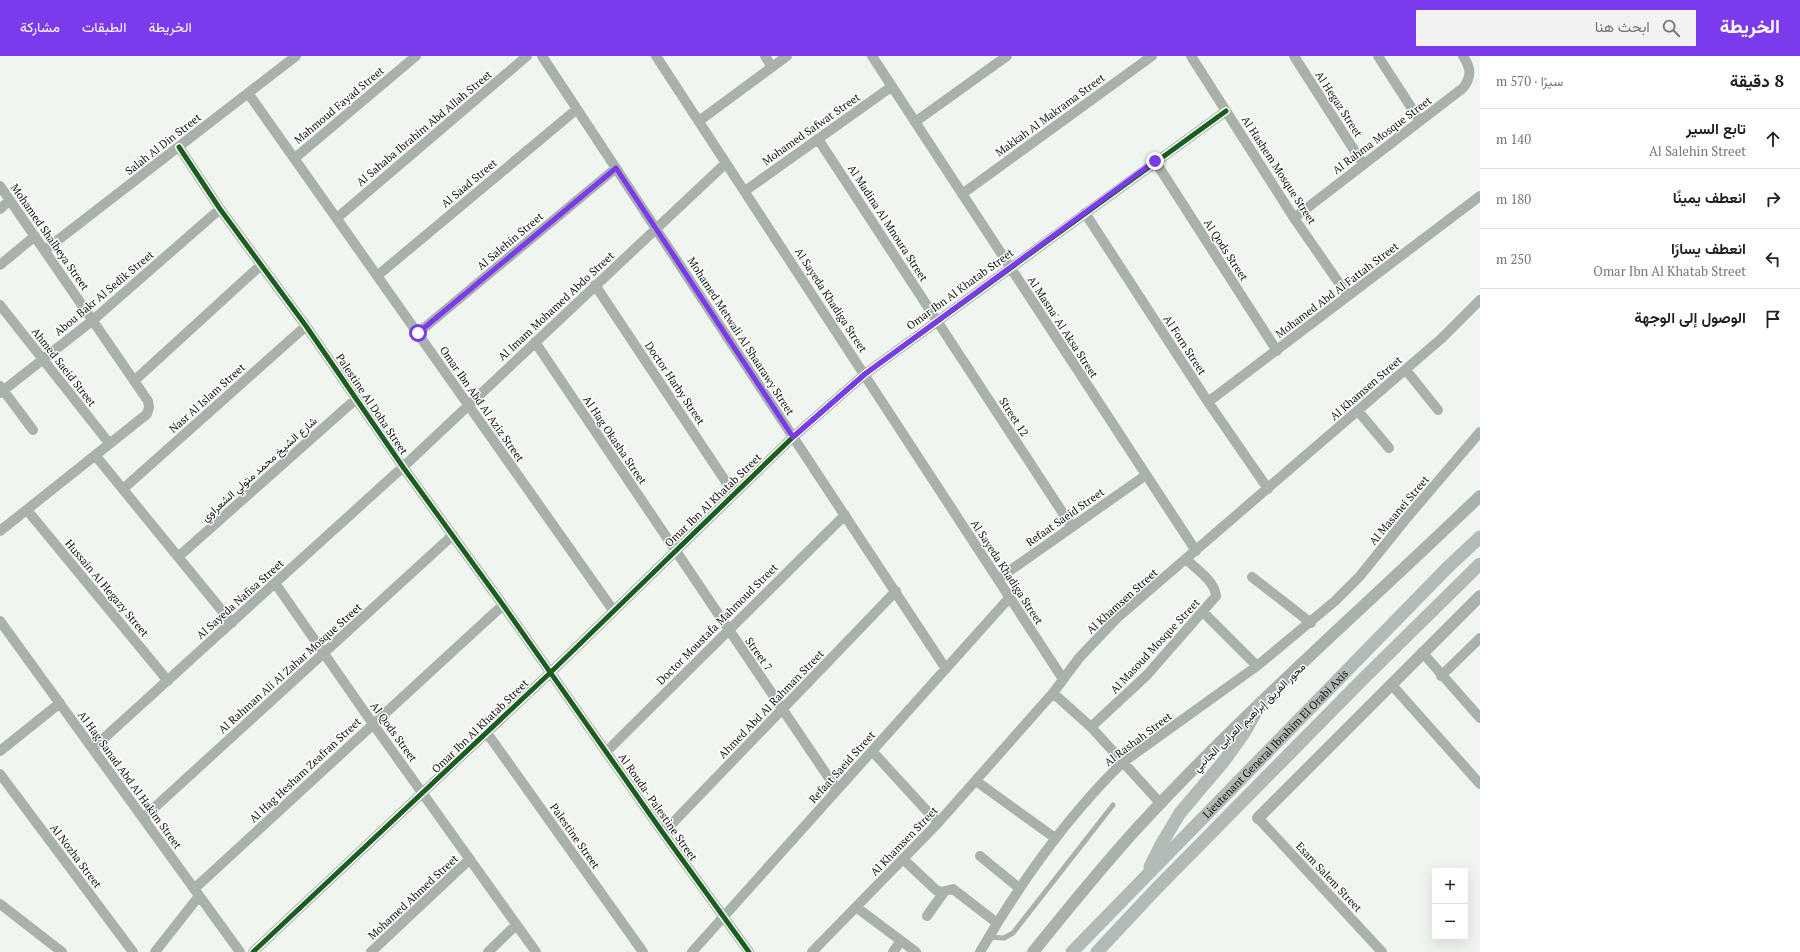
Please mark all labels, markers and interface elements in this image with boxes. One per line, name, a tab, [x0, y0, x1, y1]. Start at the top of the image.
search box	[1416, 10, 1696, 46]
text: الخريطة	[1720, 13, 1780, 38]
text: ابحث هنا	[1595, 16, 1650, 36]
text: مشاركة	[20, 17, 60, 36]
text: الطبقات	[82, 17, 126, 36]
text: الخريطة	[148, 17, 192, 36]
icon: search	[1660, 17, 1682, 39]
street label: Mahmoud Fayad Street	[291, 63, 387, 147]
street label: Al Sahaba Ibrahim Abd Allah Street	[353, 67, 495, 189]
street label: Al Hegaz Street	[1312, 68, 1366, 140]
text: 8 دقيقة	[1730, 69, 1784, 92]
street label: Makkah Al Makrama Street	[992, 71, 1108, 159]
text: سيرًا · 570 m	[1496, 72, 1563, 90]
street label: Mohamed Safwat Street	[759, 90, 863, 168]
street label: Al Rahma Mosque Street	[1330, 93, 1434, 177]
street label: Salah Al Din Street	[122, 110, 204, 178]
street label: Al Hashem Mosque Street	[1239, 113, 1319, 227]
text: تابع السير	[1686, 118, 1746, 138]
icon: ahead	[1762, 128, 1784, 150]
text: 140 m	[1496, 130, 1531, 148]
text: Al Salehin Street	[1649, 142, 1746, 160]
route end	[1146, 152, 1164, 170]
street label: Al Saad Street	[438, 156, 500, 210]
street label: Al Madina Al Mnoura Street	[845, 162, 931, 284]
street label: Mohamed Shalbeya Street	[8, 181, 92, 293]
text: انعطف يمينًا	[1673, 187, 1746, 207]
icon: right	[1762, 188, 1784, 210]
text: 180 m	[1496, 190, 1531, 208]
street label: Al Salehin Street	[474, 209, 546, 273]
street label: Al Qods Street	[1201, 217, 1251, 283]
text: انعطف يسارًا	[1671, 238, 1746, 258]
street label: Mohamed Abd Al Fattah Street	[1273, 239, 1401, 341]
street label: Al Sayeda Khadiga Street	[792, 245, 870, 355]
street label: Omar Ibn Al Khatab Street	[904, 245, 1016, 333]
street label: Abou Bakr Al Sedik Street	[52, 247, 156, 339]
icon: left	[1762, 248, 1784, 270]
street label: Al Imam Mohamed Abdo Street	[495, 249, 617, 363]
text: 250 m	[1496, 250, 1531, 268]
street label: Mohamed Metwali Al Shaarawy Street	[685, 254, 797, 418]
text: Omar Ibn Al Khatab Street	[1593, 262, 1746, 280]
street label: Al Masna' Al Aksa Street	[1025, 273, 1101, 381]
text: الوصول إلى الوجهة	[1634, 307, 1746, 327]
icon: arrive	[1762, 308, 1784, 330]
street label: Al Forn Street	[1161, 313, 1209, 377]
route start	[409, 324, 427, 342]
street label: Ahmed Saeid Street	[29, 325, 99, 409]
street label: Doctor Harby Street	[642, 339, 708, 427]
street label: Omar Ibn Abd Al Aziz Street	[437, 344, 527, 464]
street label: Palestine Al Doha Street	[333, 351, 411, 457]
street label: Al Khamsen Street	[1327, 353, 1405, 423]
street label: Nasr Al Islam Street	[166, 360, 248, 436]
street label: Al Hag Okasha Street	[580, 393, 650, 487]
street label: Street 12	[996, 395, 1032, 439]
street label: شارع الشيخ محمد متولي الشعراوي	[198, 413, 322, 527]
street label: Omar Ibn Al Khatab Street	[662, 450, 764, 550]
street label: Al Masanei Street	[1366, 472, 1432, 548]
street label: Refaat Saeid Street	[1023, 485, 1107, 549]
street label: Al Sayeda Khadiga Street	[968, 517, 1046, 627]
street label: Hussain Al Hegazy Street	[62, 536, 152, 640]
street label: Al Sayeda Nafisa Street	[193, 556, 287, 642]
street label: Doctor Moustafa Mahmoud Street	[653, 560, 781, 688]
street label: Al Khamsen Street	[1084, 565, 1160, 637]
street label: Al Masoud Mosque Street	[1107, 596, 1203, 696]
street label: Al Rahman Ali Al Zahar Mosque Street	[215, 600, 365, 736]
street label: Street 7	[742, 634, 776, 674]
street label: Ahmed Abd Al Rahman Street	[715, 647, 827, 761]
street label: محور الفريق إبراهيم العرابى الجانبي	[1190, 659, 1310, 777]
street label: Lieutenant General Ibrahim El Orabi Axis	[1200, 666, 1351, 821]
street label: Omar Ibn Al Khatab Street	[429, 676, 531, 776]
street label: Al Qods Street	[368, 699, 420, 765]
street label: Al Hag Sanad Abd Al Hakim Street	[75, 708, 185, 852]
street label: Al Rashah Street	[1101, 709, 1175, 769]
street label: Al Hag Hesham Zeafran Street	[246, 715, 364, 825]
street label: Refaat Saeid Street	[806, 728, 878, 806]
street label: Al Rouda- Palestine Street	[615, 750, 701, 864]
street label: Palestine Street	[547, 800, 603, 872]
street label: Al Khamsen Street	[867, 803, 941, 879]
street label: Al Nozha Street	[47, 821, 105, 891]
street label: Esam Salem Street	[1293, 839, 1365, 915]
street label: Mohamed Ahmed Street	[365, 852, 461, 942]
map controls	[1432, 868, 1468, 940]
button: +	[1432, 868, 1468, 904]
button: −	[1432, 904, 1468, 940]

